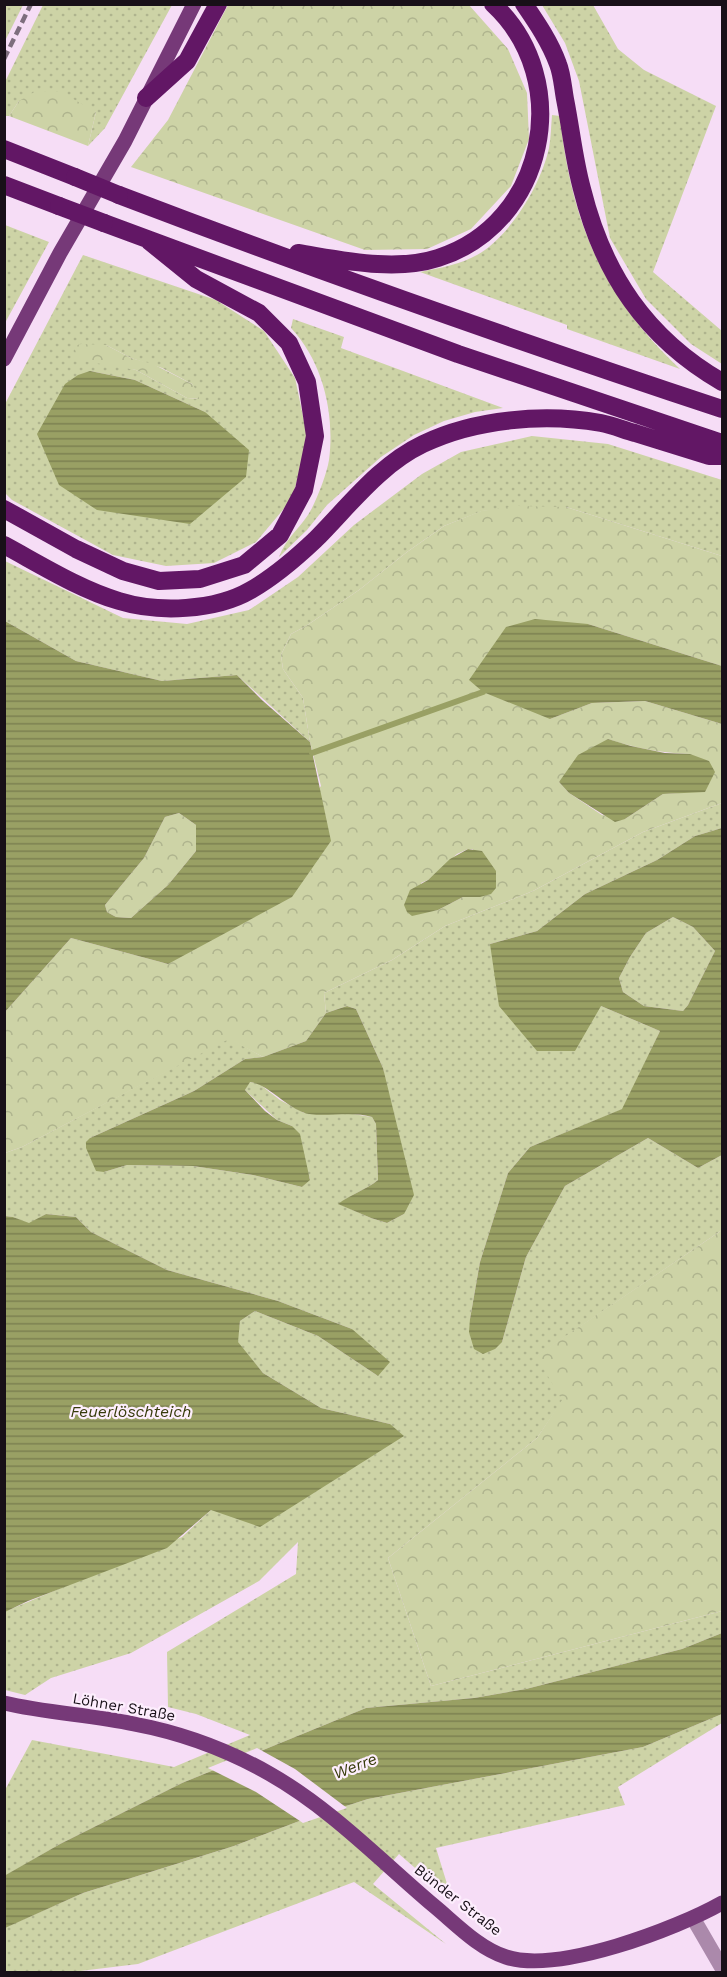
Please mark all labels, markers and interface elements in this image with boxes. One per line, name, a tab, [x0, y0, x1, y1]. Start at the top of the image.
water label: Feuerlöschteich	[71, 1402, 191, 1421]
street label: Löhner Straße	[71, 1689, 177, 1725]
water label: Werre	[331, 1749, 379, 1783]
street label: Bünder Straße	[411, 1860, 505, 1940]

